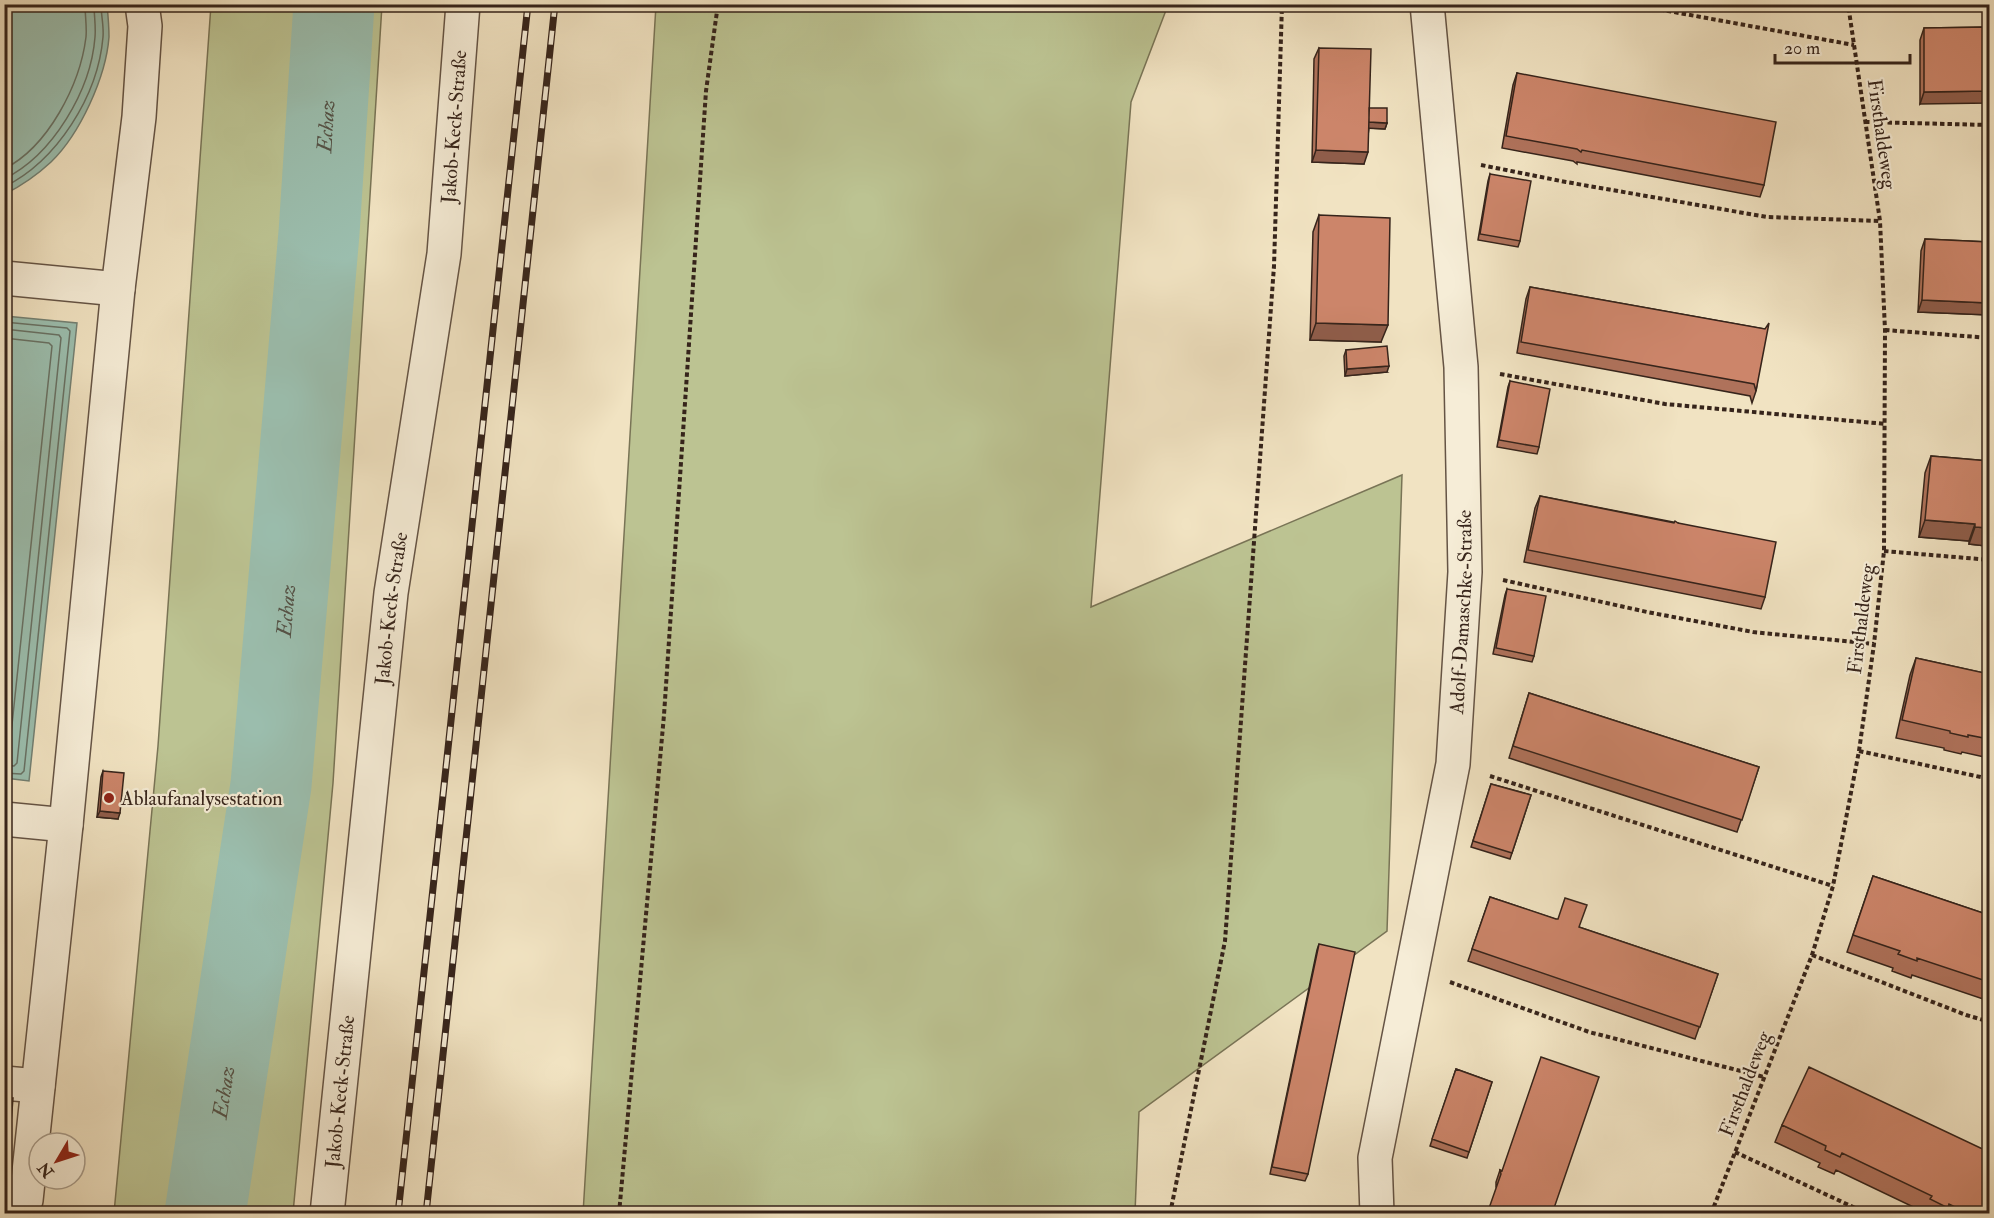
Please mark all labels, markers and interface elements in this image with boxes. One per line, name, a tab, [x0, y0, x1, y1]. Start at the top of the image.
scale bar	[1775, 27, 1910, 65]
text: 20 m	[1784, 37, 1820, 60]
street label: Jakob-Keck-Straße	[435, 49, 472, 205]
street label: Firsthaldeweg	[1862, 77, 1902, 192]
water label: Echaz	[311, 99, 341, 155]
street label: Adolf-Damaschke-Straße	[1444, 510, 1478, 716]
street label: Jakob-Keck-Straße	[369, 530, 413, 687]
street label: Firsthaldeweg	[1842, 561, 1880, 676]
water label: Echaz	[270, 583, 302, 640]
place label: Ablaufanalysestation	[120, 786, 283, 811]
marker: Ablaufanalysestation	[102, 791, 116, 805]
street label: Jakob-Keck-Straße	[319, 1014, 360, 1170]
street label: Firsthaldeweg	[1713, 1027, 1777, 1140]
water label: Echaz	[206, 1064, 241, 1122]
north arrow	[27, 1131, 87, 1191]
text: N	[33, 1157, 59, 1182]

